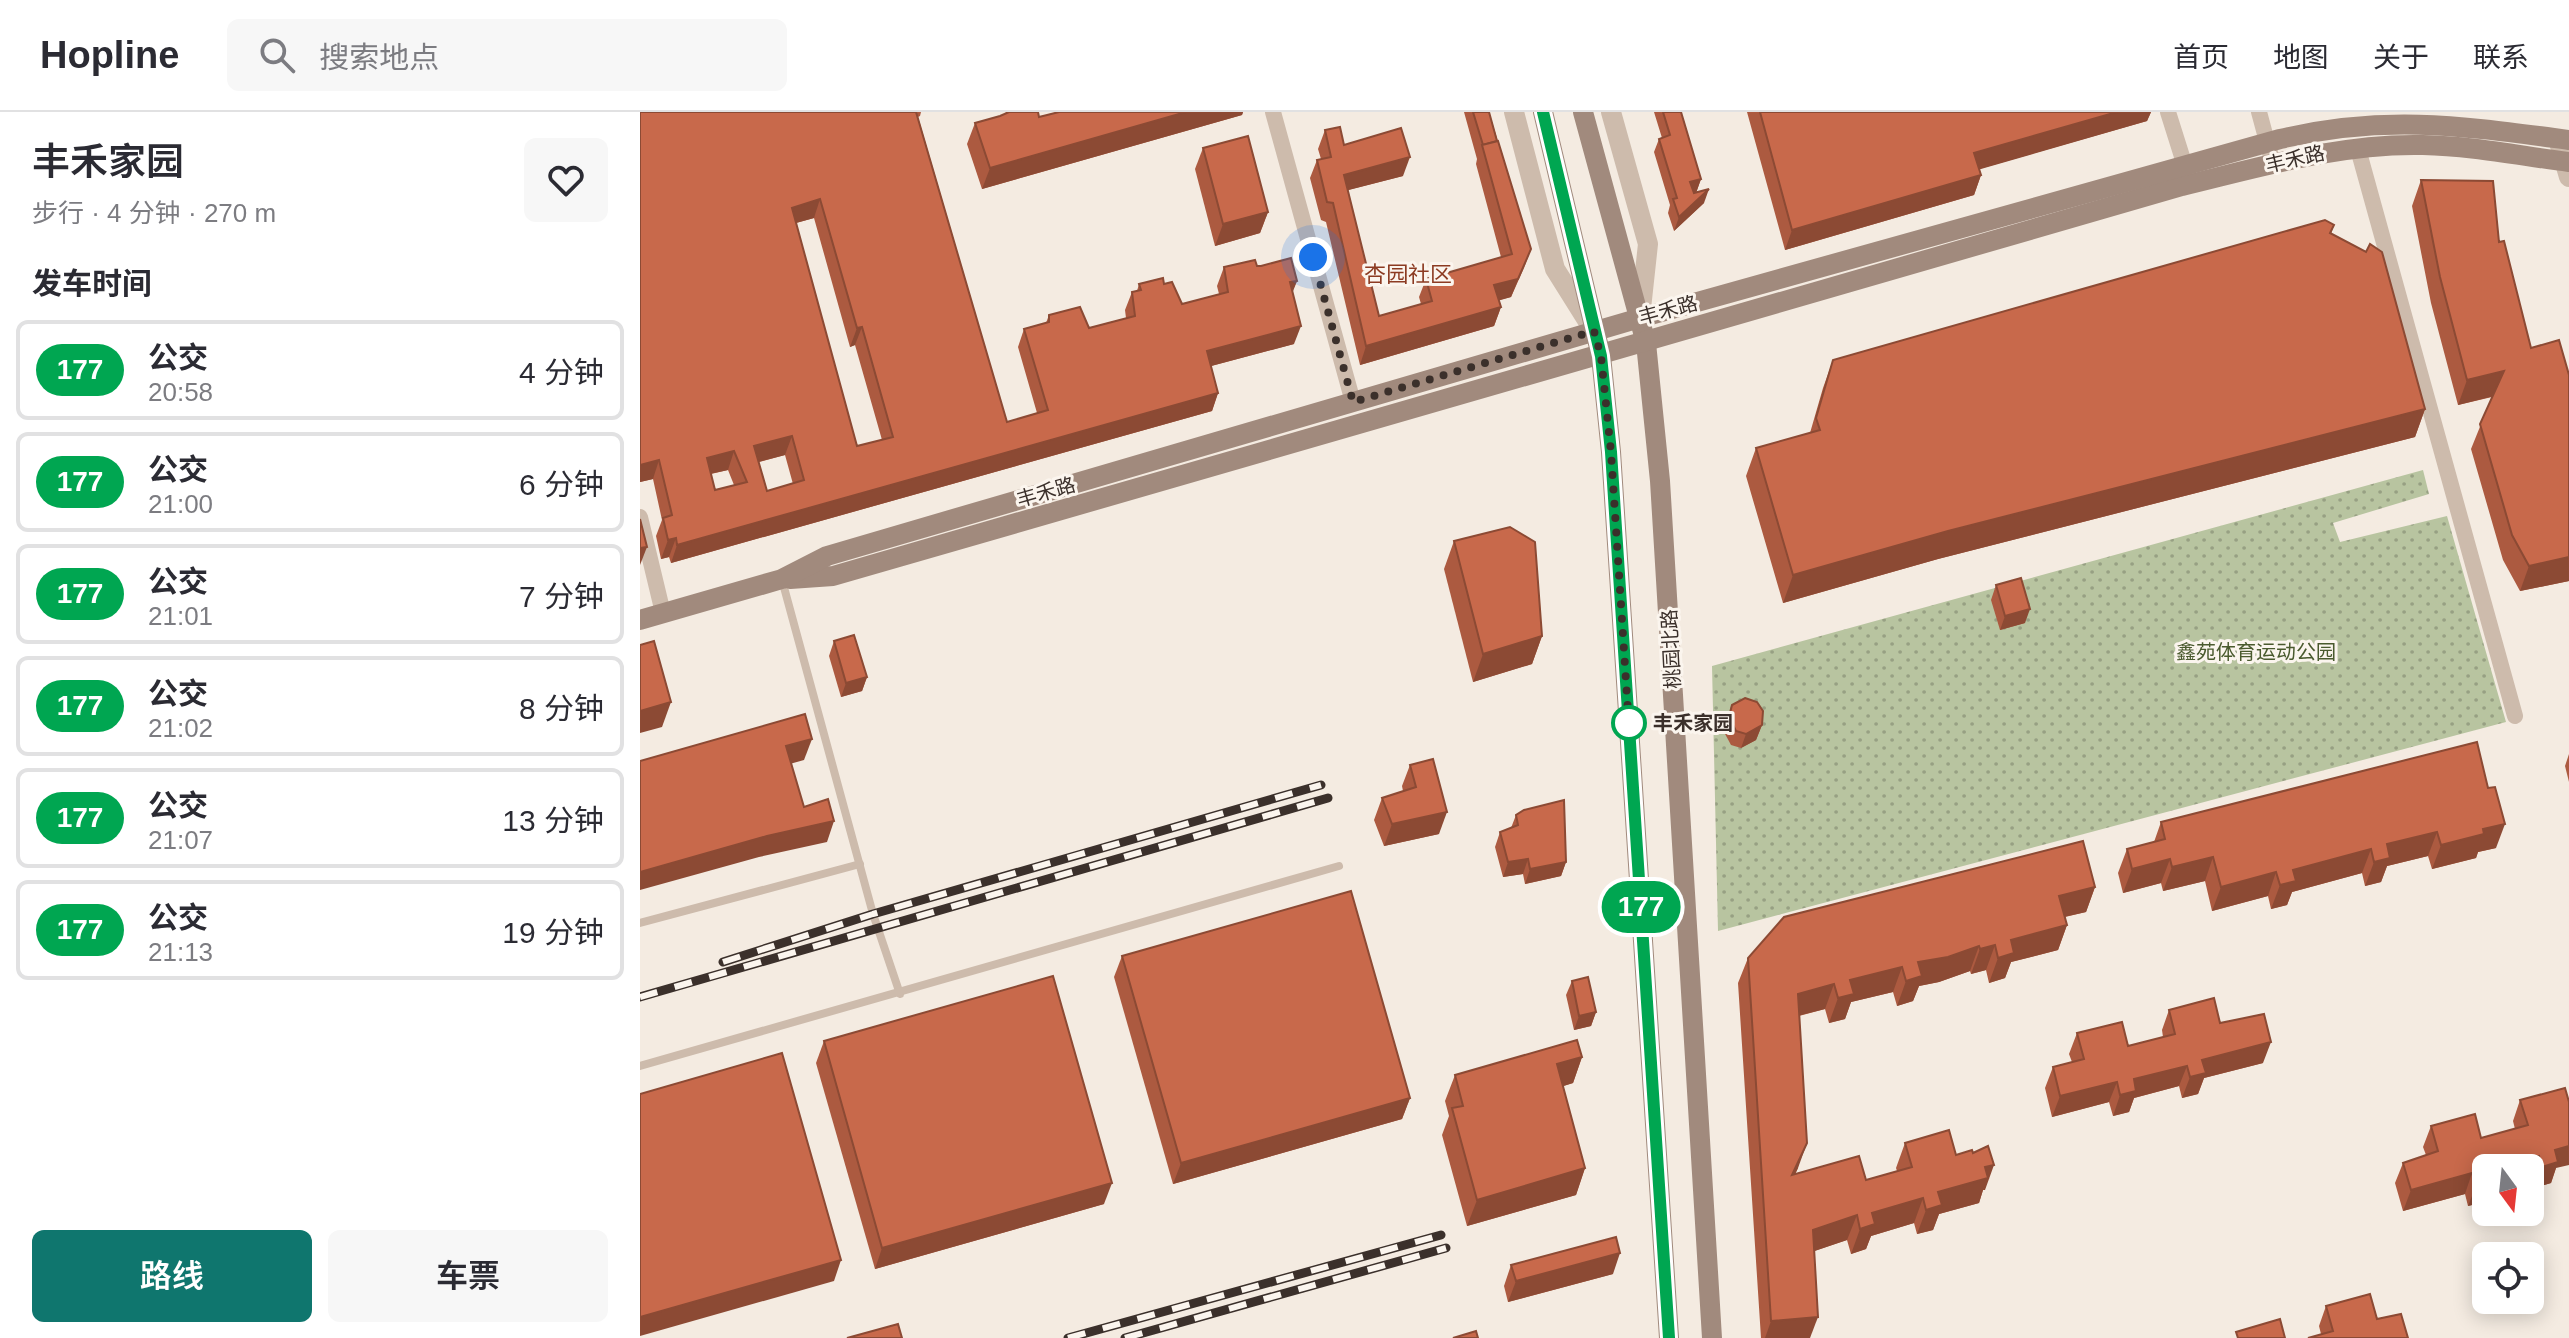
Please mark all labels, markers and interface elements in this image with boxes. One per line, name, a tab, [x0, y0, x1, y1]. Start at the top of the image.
search box	[227, 19, 787, 91]
icon: search	[255, 33, 299, 77]
text: Hopline	[40, 34, 179, 76]
text: 搜索地点	[319, 41, 439, 74]
text: 首页	[2173, 42, 2229, 73]
text: 地图	[2273, 42, 2329, 73]
text: 关于	[2373, 42, 2429, 73]
text: 联系	[2473, 42, 2529, 73]
button: heart	[524, 138, 608, 222]
text: 丰禾家园	[32, 141, 184, 183]
street label: 丰禾路	[2263, 142, 2327, 176]
text: 步行 · 4 分钟 · 270 m	[32, 198, 276, 228]
your location	[1293, 237, 1333, 277]
district label: 杏园社区	[1364, 262, 1452, 287]
text: 发车时间	[32, 267, 152, 300]
street label: 丰禾路	[1636, 292, 1700, 328]
text: 公交	[148, 341, 208, 374]
text: 177	[57, 354, 103, 385]
text: 4 分钟	[519, 356, 604, 389]
text: 20:58	[148, 377, 213, 407]
text: 公交	[148, 453, 208, 486]
text: 177	[57, 466, 103, 497]
text: 6 分钟	[519, 468, 604, 501]
street label: 丰禾路	[1014, 473, 1078, 511]
text: 21:00	[148, 489, 213, 519]
text: 公交	[148, 565, 208, 598]
text: 177	[57, 578, 103, 609]
text: 7 分钟	[519, 580, 604, 613]
text: 21:01	[148, 601, 213, 631]
street label: 桃园北路	[1658, 608, 1684, 690]
park label: 鑫苑体育运动公园	[2176, 641, 2336, 663]
text: 公交	[148, 677, 208, 710]
text: 177	[57, 690, 103, 721]
text: 8 分钟	[519, 692, 604, 725]
marker: 丰禾家园	[1612, 706, 1646, 740]
place label: 丰禾家园	[1653, 712, 1733, 734]
text: 21:02	[148, 713, 213, 743]
text: 公交	[148, 789, 208, 822]
text: 177	[57, 802, 103, 833]
text: 13 分钟	[502, 804, 604, 837]
text: 21:07	[148, 825, 213, 855]
line badge: 177	[1595, 881, 1687, 933]
text: 177	[1618, 891, 1664, 922]
text: 公交	[148, 901, 208, 934]
text: 177	[57, 914, 103, 945]
text: 19 分钟	[502, 916, 604, 949]
text: 21:13	[148, 937, 213, 967]
north arrow	[2472, 1154, 2544, 1226]
map controls	[2472, 1154, 2544, 1314]
button: 路线	[32, 1230, 312, 1322]
button: 车票	[328, 1230, 608, 1322]
button: locate	[2472, 1242, 2544, 1314]

